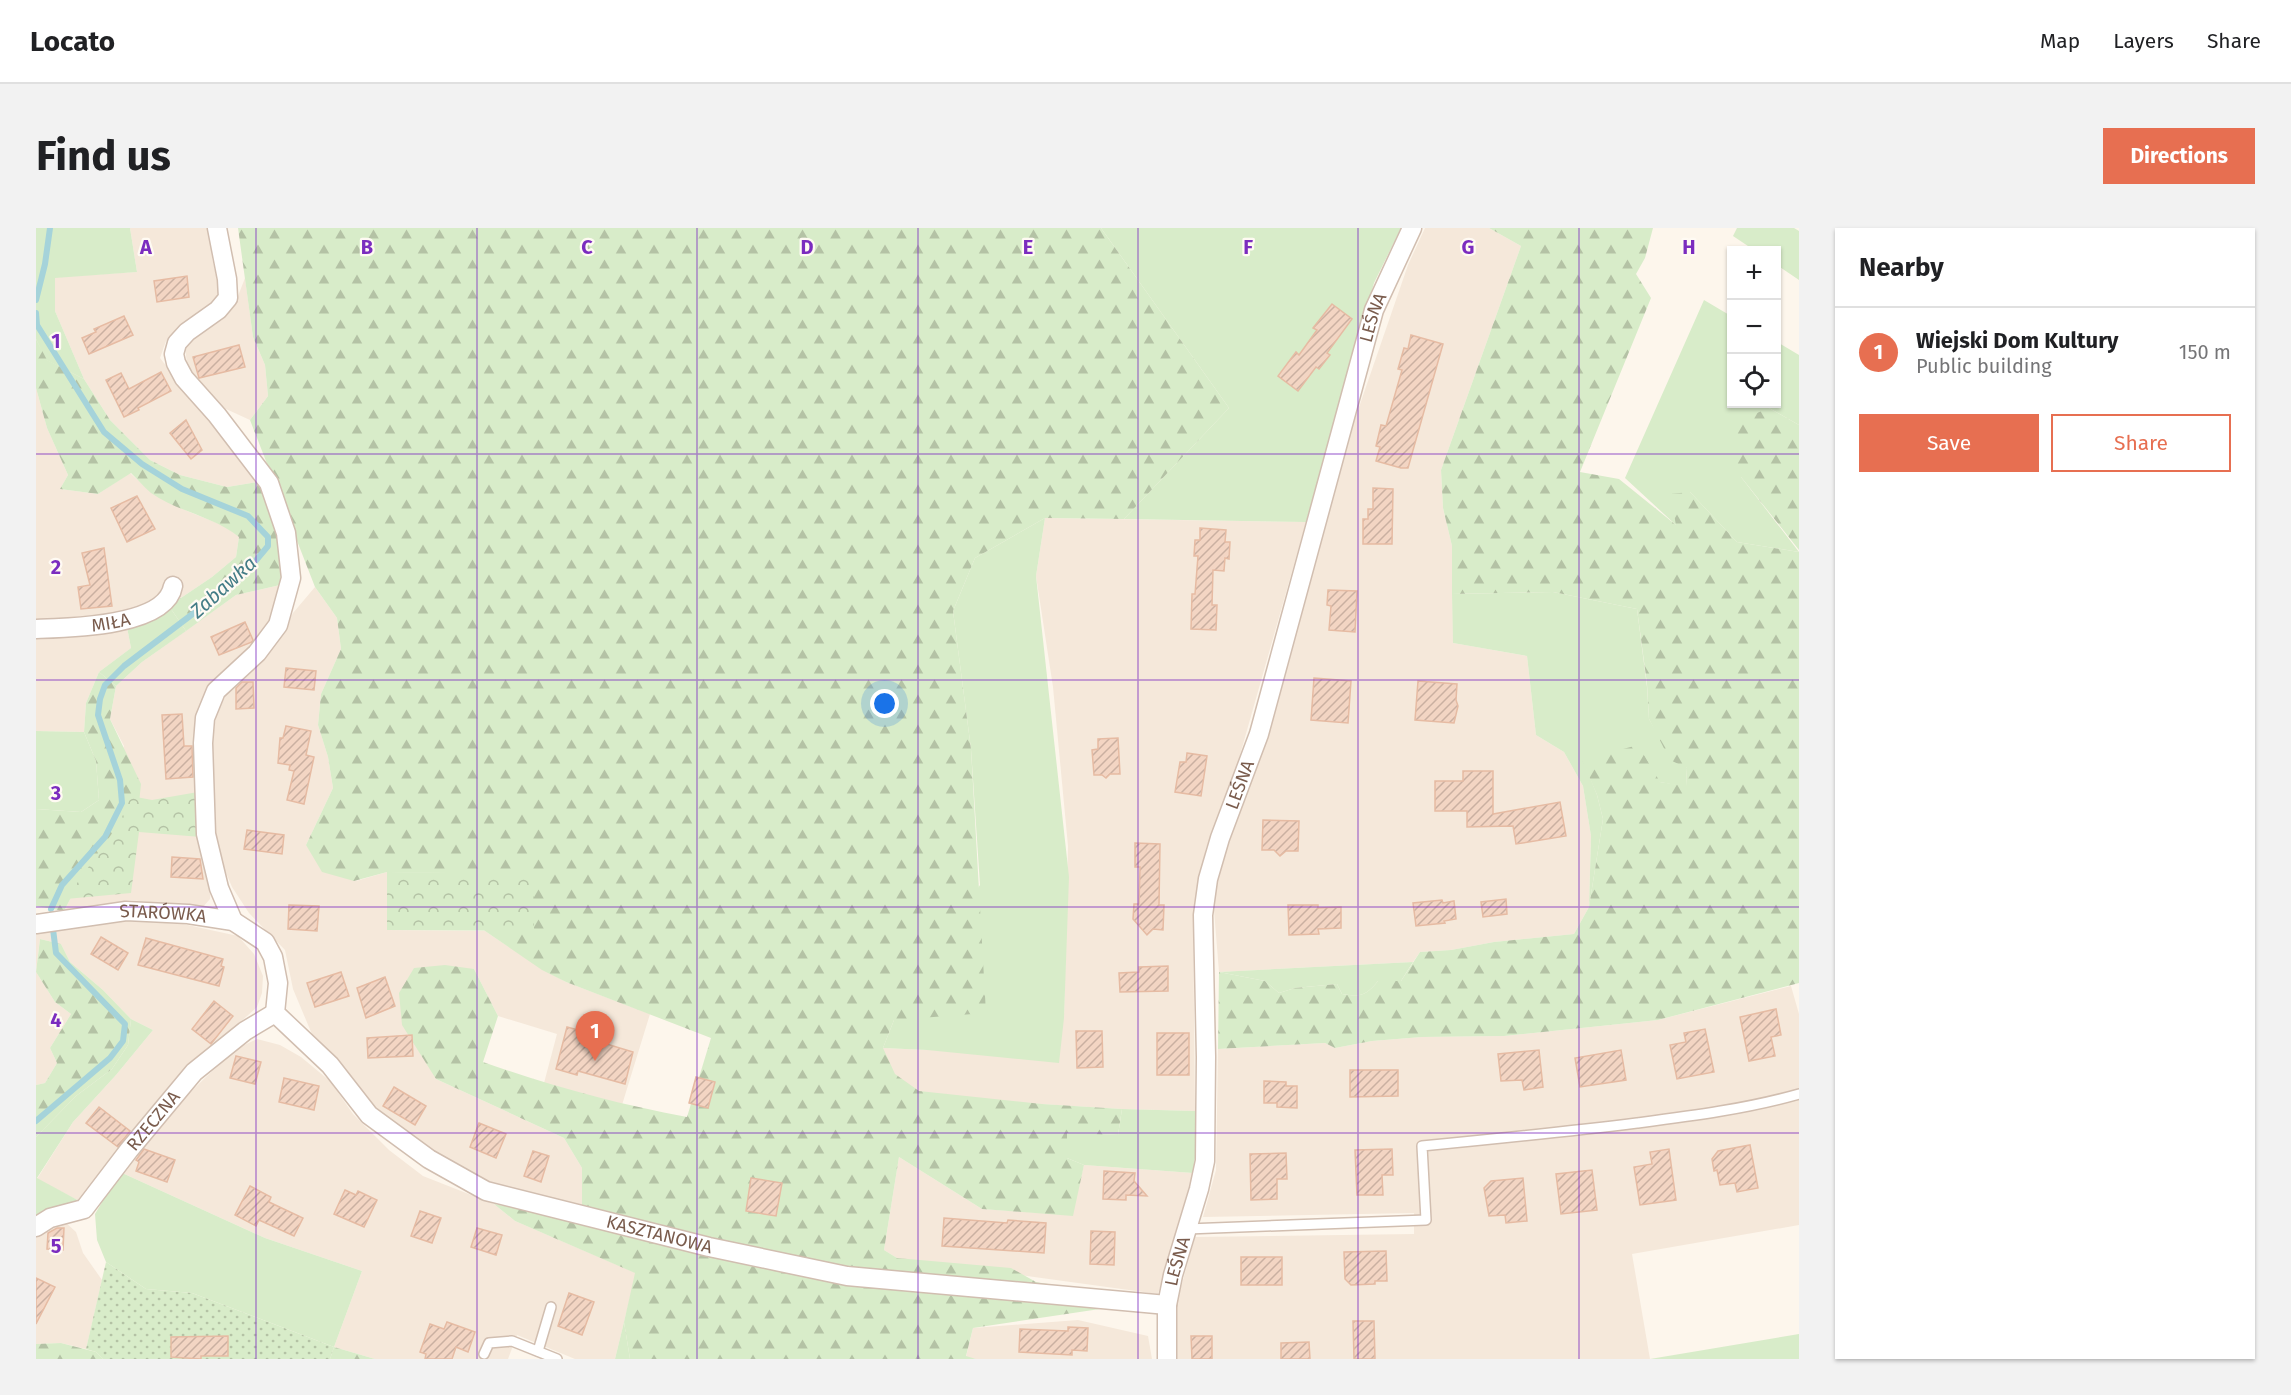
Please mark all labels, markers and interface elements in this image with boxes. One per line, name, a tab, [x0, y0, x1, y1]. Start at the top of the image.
text: Locato	[30, 25, 115, 58]
text: Map	[2040, 28, 2080, 54]
text: Layers	[2113, 28, 2174, 54]
text: Share	[2207, 28, 2261, 54]
button: Directions	[2103, 128, 2255, 184]
text: Find us	[36, 131, 171, 181]
text: A	[139, 235, 153, 259]
text: B	[361, 235, 373, 259]
text: C	[581, 235, 593, 259]
text: D	[800, 235, 814, 259]
text: E	[1023, 235, 1033, 259]
text: F	[1243, 235, 1253, 259]
text: G	[1462, 235, 1474, 259]
text: H	[1682, 235, 1696, 259]
map controls	[1727, 246, 1781, 408]
button: +	[1727, 246, 1781, 300]
text: Nearby	[1859, 252, 1944, 283]
street label: LEŚNA	[1355, 289, 1392, 345]
button: −	[1727, 300, 1781, 354]
text: Wiejski Dom Kultury	[1916, 327, 2118, 354]
text: 1	[51, 329, 61, 353]
text: 1	[1874, 340, 1883, 364]
text: 150 m	[2179, 340, 2231, 364]
button: locate	[1727, 354, 1781, 408]
text: Public building	[1916, 354, 2052, 378]
button: Save	[1859, 414, 2039, 472]
button: Share	[2051, 414, 2231, 472]
water label: Zabawka	[184, 551, 261, 624]
text: 2	[51, 555, 61, 579]
street label: MIŁA	[90, 608, 133, 637]
your location	[870, 689, 899, 718]
street label: LEŚNA	[1221, 756, 1259, 812]
text: 3	[50, 781, 61, 805]
street label: STARÓWKA	[118, 900, 209, 928]
text: 4	[50, 1008, 62, 1032]
pin: 1	[576, 1012, 614, 1061]
street label: RZECZNA	[122, 1086, 185, 1155]
street label: KASZTANOWA	[604, 1211, 715, 1259]
street label: LEŚNA	[1160, 1233, 1195, 1288]
text: 5	[51, 1234, 62, 1258]

